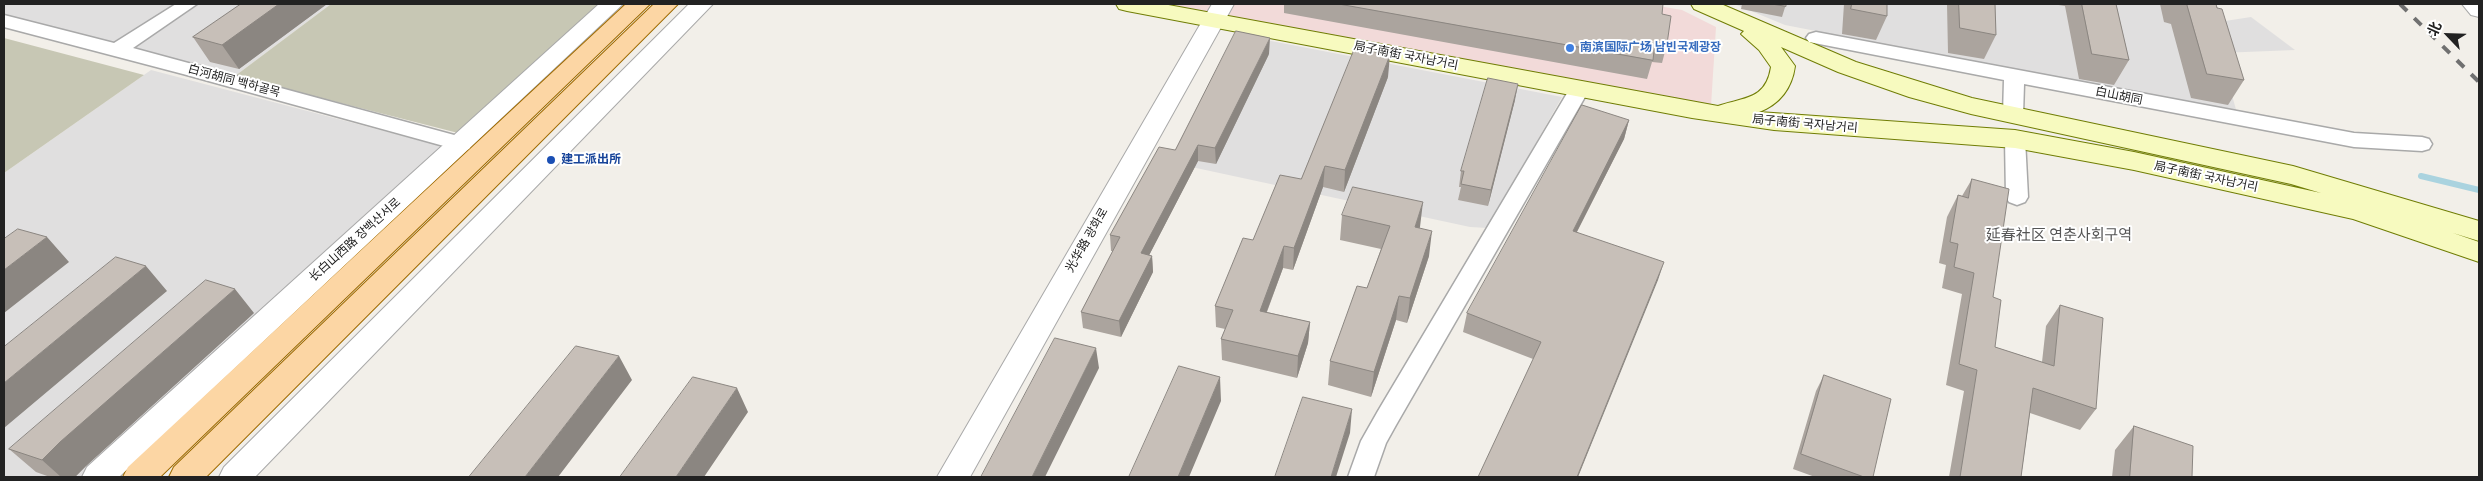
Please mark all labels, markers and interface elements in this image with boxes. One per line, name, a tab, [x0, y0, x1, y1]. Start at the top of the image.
north arrow	[2423, 10, 2473, 60]
text: 北	[2423, 19, 2445, 39]
street label: 局子南街 국자남거리	[1353, 39, 1459, 73]
place label: 南滨国际广场 남빈국제광장	[1580, 41, 1721, 55]
marker: 南滨国际广场 남빈국제광장	[1564, 42, 1576, 54]
street label: 白河胡同 백하골목	[186, 62, 282, 100]
street label: 白山胡同	[2094, 84, 2144, 108]
street label: 局子南街 국자남거리	[1752, 112, 1858, 136]
place label: 建工派出所	[561, 153, 621, 167]
marker: 建工派出所	[545, 154, 557, 166]
street label: 局子南街 국자남거리	[2153, 159, 2259, 195]
street label: 长白山西路 장백산서로	[306, 195, 404, 285]
street label: 光华路 광화로	[1063, 205, 1111, 275]
district label: 延春社区 연춘사회구역	[1986, 227, 2132, 245]

